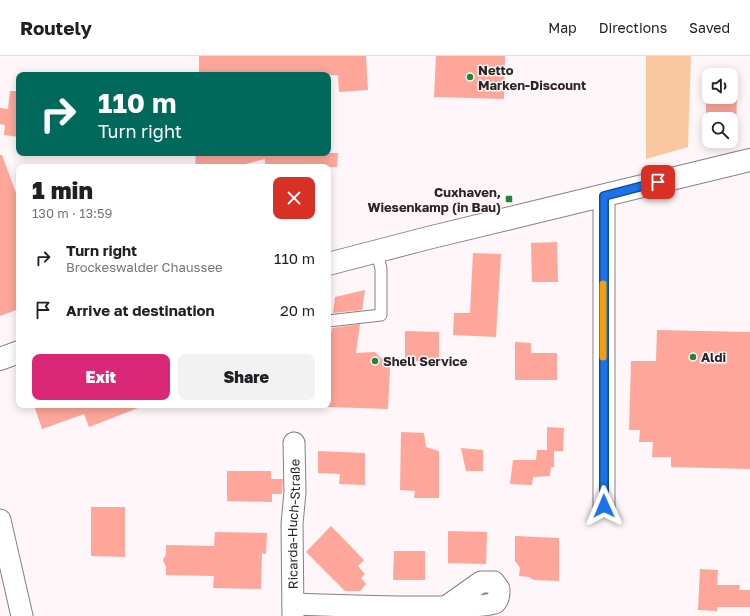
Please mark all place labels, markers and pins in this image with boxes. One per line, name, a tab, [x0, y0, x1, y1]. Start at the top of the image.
place label: Netto Marken-Discount	[478, 62, 586, 93]
marker: Netto Marken-Discount	[465, 72, 475, 82]
pin	[641, 165, 675, 199]
place label: Cuxhaven, Wiesenkamp (in Bau)	[367, 184, 501, 215]
marker: Cuxhaven, Wiesenkamp (in Bau)	[504, 194, 514, 204]
place label: Aldi	[701, 349, 726, 365]
marker: Aldi	[688, 352, 698, 362]
place label: Shell Service	[383, 353, 468, 369]
marker: Shell Service	[370, 356, 380, 366]

